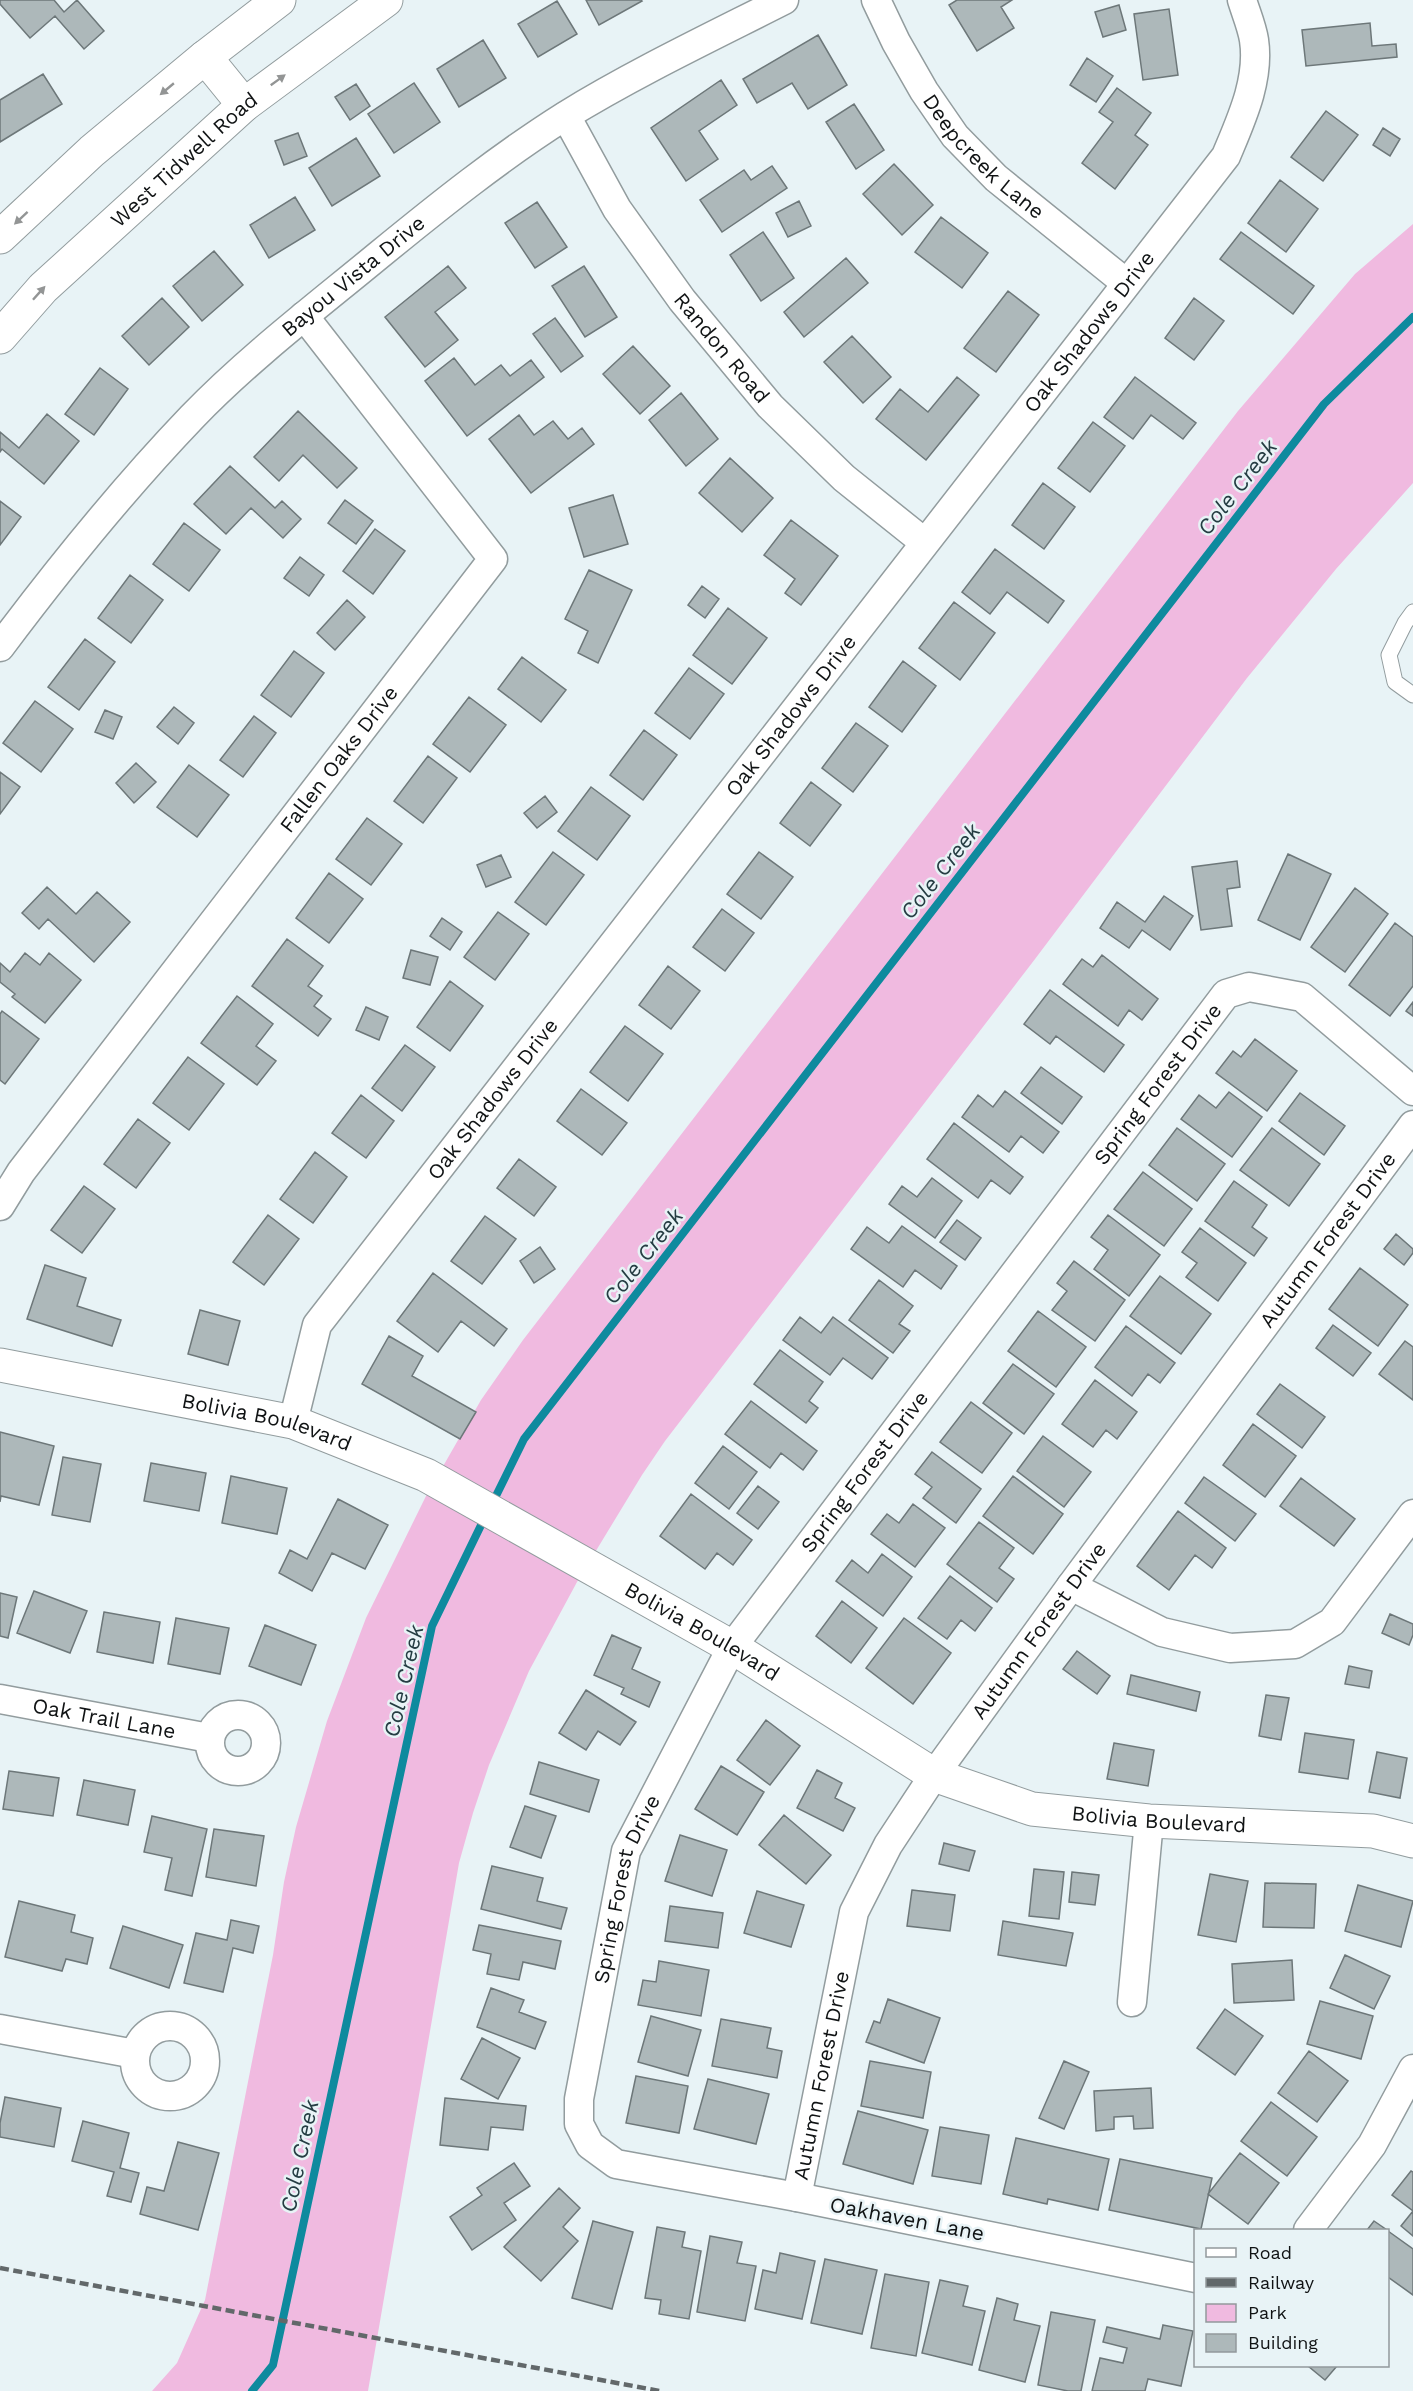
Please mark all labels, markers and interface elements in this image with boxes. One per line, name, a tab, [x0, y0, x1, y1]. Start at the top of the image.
one-way arrow	[271, 74, 286, 86]
one-way arrow	[159, 82, 175, 95]
street label: West Tidwell Road	[105, 86, 262, 232]
street label: Deepcreek Lane	[918, 89, 1049, 224]
one-way arrow	[14, 210, 28, 224]
street label: Bayou Vista Drive	[276, 210, 430, 342]
street label: Oak Shadows Drive	[1018, 246, 1159, 417]
one-way arrow	[32, 286, 45, 301]
street label: Randon Road	[669, 287, 775, 408]
water label: Cole Creek	[1192, 434, 1283, 540]
street label: Oak Shadows Drive	[720, 629, 861, 801]
street label: Fallen Oaks Drive	[274, 680, 403, 837]
water label: Cole Creek	[895, 818, 986, 924]
street label: Spring Forest Drive	[1088, 998, 1226, 1170]
street label: Oak Shadows Drive	[422, 1013, 563, 1185]
street label: Autumn Forest Drive	[1254, 1147, 1401, 1332]
water label: Cole Creek	[598, 1203, 689, 1309]
street label: Spring Forest Drive	[795, 1386, 933, 1557]
street label: Bolivia Boulevard	[180, 1388, 355, 1456]
street label: Autumn Forest Drive	[966, 1537, 1111, 1724]
street label: Bolivia Boulevard	[620, 1576, 784, 1686]
water label: Cole Creek	[378, 1622, 429, 1740]
street label: Oak Trail Lane	[31, 1692, 178, 1744]
street label: Spring Forest Drive	[588, 1790, 665, 1985]
street label: Bolivia Boulevard	[1071, 1800, 1247, 1837]
street label: Autumn Forest Drive	[788, 1969, 854, 2182]
water label: Cole Creek	[275, 2097, 324, 2215]
street label: Oakhaven Lane	[828, 2191, 986, 2246]
legend	[1194, 2229, 1389, 2367]
text: Road	[1248, 2242, 1292, 2263]
text: Railway	[1248, 2272, 1315, 2293]
text: Park	[1248, 2302, 1287, 2323]
text: Building	[1248, 2332, 1318, 2353]

